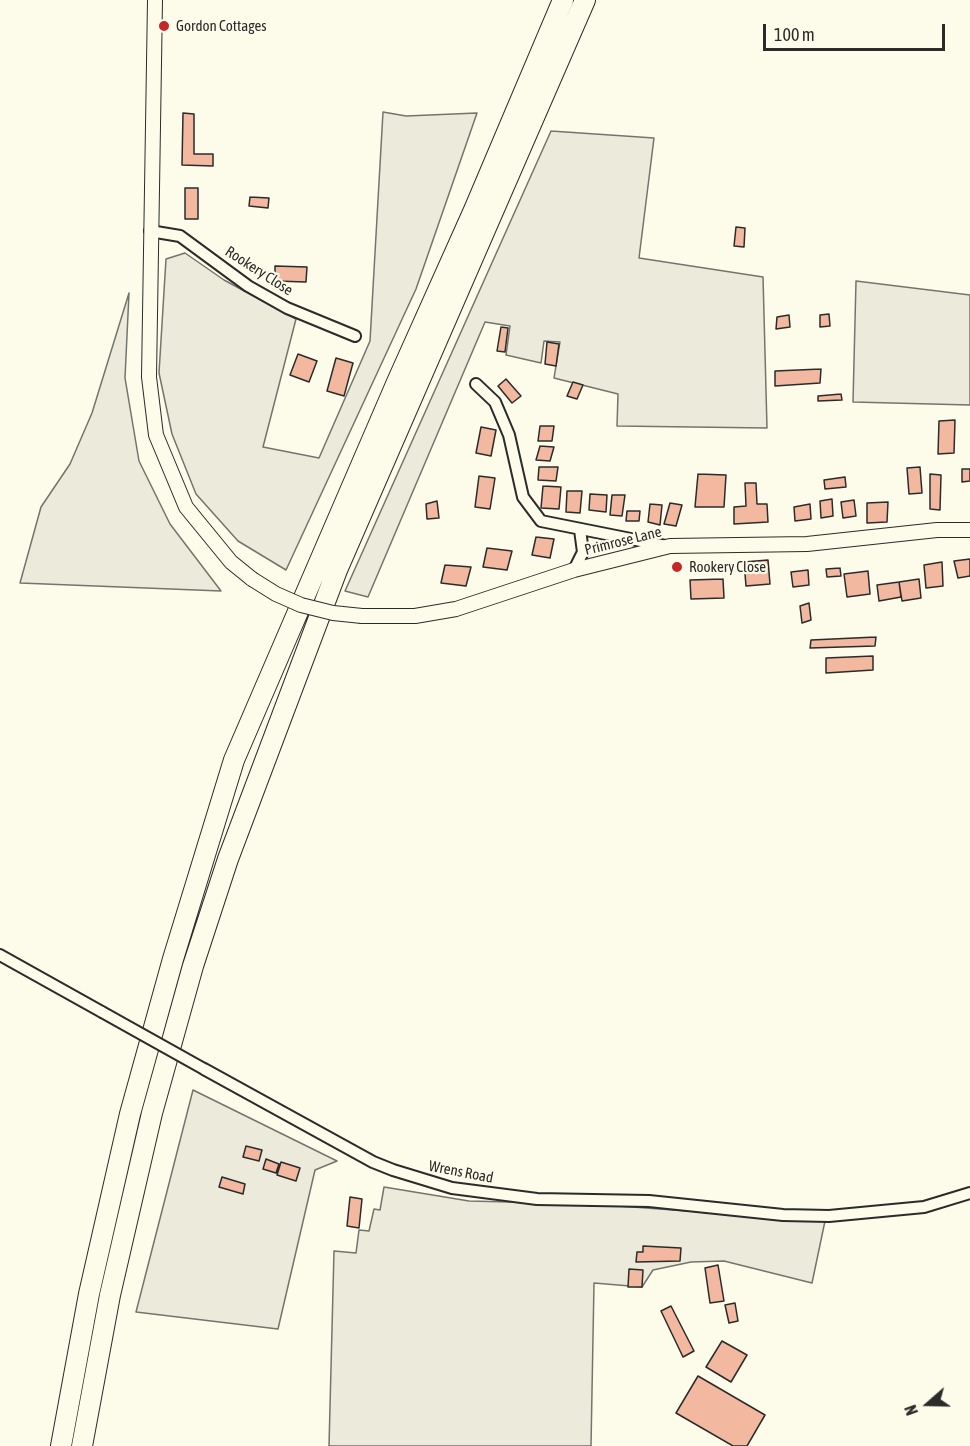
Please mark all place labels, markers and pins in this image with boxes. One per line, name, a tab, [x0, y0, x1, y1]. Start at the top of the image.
place label: Gordon Cottages	[176, 17, 267, 35]
marker: Gordon Cottages	[157, 19, 171, 33]
place label: Rookery Close	[689, 558, 766, 576]
marker: Rookery Close	[670, 560, 684, 574]

